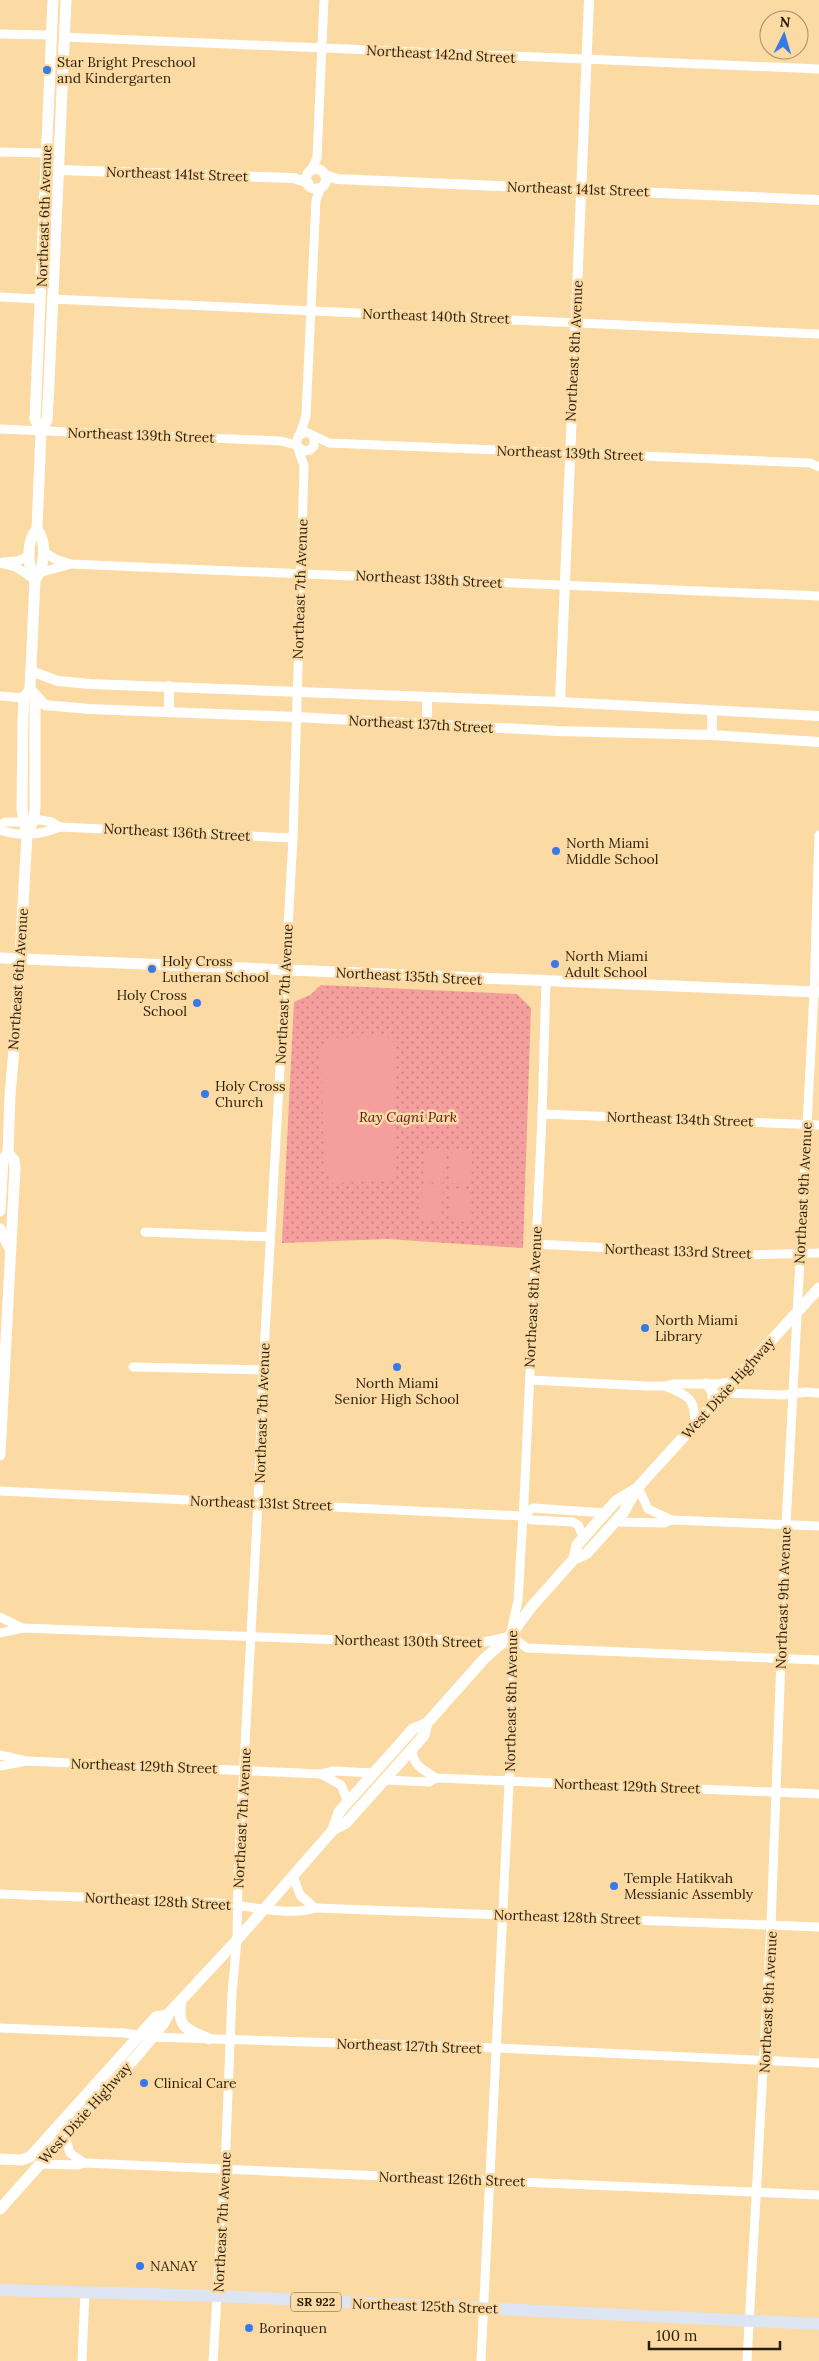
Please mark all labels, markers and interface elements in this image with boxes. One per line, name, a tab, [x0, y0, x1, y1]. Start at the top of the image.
north arrow	[759, 10, 809, 60]
text: N	[779, 13, 791, 32]
street label: Northeast 142nd Street	[366, 41, 517, 67]
place label: Star Bright Preschool and Kindergarten	[57, 53, 196, 87]
marker: Star Bright Preschool and Kindergarten	[41, 64, 53, 76]
street label: Northeast 6th Avenue	[33, 144, 55, 287]
street label: Northeast 141st Street	[106, 163, 249, 185]
street label: Northeast 141st Street	[507, 178, 650, 200]
street label: Northeast 8th Avenue	[561, 279, 587, 422]
street label: Northeast 140th Street	[362, 304, 511, 328]
street label: Northeast 139th Street	[67, 423, 215, 447]
street label: Northeast 139th Street	[496, 441, 644, 465]
street label: Northeast 7th Avenue	[289, 518, 311, 660]
street label: Northeast 138th Street	[355, 566, 503, 592]
street label: Northeast 137th Street	[348, 711, 495, 737]
street label: Northeast 136th Street	[103, 819, 252, 845]
place label: North Miami Middle School	[566, 834, 659, 868]
marker: North Miami Middle School	[550, 845, 562, 857]
street label: Northeast 6th Avenue	[4, 907, 32, 1051]
street label: Northeast 7th Avenue	[271, 923, 297, 1065]
place label: North Miami Adult School	[564, 947, 648, 981]
place label: Holy Cross Lutheran School	[162, 952, 269, 986]
marker: North Miami Adult School	[549, 958, 561, 970]
marker: Holy Cross Lutheran School	[146, 963, 158, 975]
street label: Northeast 135th Street	[335, 963, 483, 989]
place label: Holy Cross School	[116, 986, 187, 1020]
marker: Holy Cross School	[191, 997, 203, 1009]
place label: Holy Cross Church	[215, 1077, 286, 1111]
marker: Holy Cross Church	[199, 1088, 211, 1100]
street label: Northeast 134th Street	[606, 1107, 754, 1131]
park label: Ray Cagni Park	[359, 1108, 457, 1126]
street label: Northeast 9th Avenue	[790, 1121, 816, 1264]
street label: Northeast 8th Avenue	[520, 1225, 546, 1368]
street label: Northeast 133rd Street	[604, 1239, 753, 1263]
place label: North Miami Library	[655, 1311, 738, 1345]
marker: North Miami Library	[639, 1322, 651, 1334]
street label: West Dixie Highway	[678, 1333, 779, 1442]
street label: Northeast 7th Avenue	[251, 1342, 273, 1484]
marker: North Miami Senior High School	[391, 1361, 403, 1373]
place label: North Miami Senior High School	[335, 1374, 460, 1408]
street label: Northeast 131st Street	[190, 1492, 333, 1514]
street label: Northeast 9th Avenue	[772, 1526, 794, 1669]
street label: Northeast 8th Avenue	[501, 1629, 521, 1772]
street label: Northeast 130th Street	[334, 1631, 483, 1651]
street label: Northeast 7th Avenue	[229, 1747, 255, 1889]
street label: Northeast 129th Street	[70, 1754, 218, 1778]
street label: Northeast 129th Street	[553, 1774, 701, 1798]
place label: Temple Hatikvah Messianic Assembly	[624, 1869, 754, 1903]
marker: Temple Hatikvah Messianic Assembly	[608, 1880, 620, 1892]
street label: Northeast 128th Street	[84, 1888, 232, 1914]
street label: Northeast 128th Street	[493, 1905, 641, 1929]
street label: Northeast 9th Avenue	[755, 1930, 781, 2073]
street label: Northeast 127th Street	[336, 2034, 482, 2058]
street label: West Dixie Highway	[35, 2058, 136, 2167]
place label: Clinical Care	[154, 2074, 237, 2092]
marker: Clinical Care	[138, 2077, 150, 2089]
street label: Northeast 7th Avenue	[209, 2151, 235, 2293]
street label: Northeast 126th Street	[378, 2167, 526, 2191]
place label: NANAY	[150, 2257, 198, 2275]
marker: NANAY	[134, 2260, 146, 2272]
road number: SR 922	[291, 2292, 341, 2312]
street label: Northeast 125th Street	[351, 2294, 499, 2318]
scale bar	[649, 2318, 780, 2350]
place label: Borinquen	[259, 2319, 327, 2337]
marker: Borinquen	[243, 2322, 255, 2334]
text: 100 m	[656, 2326, 697, 2345]

